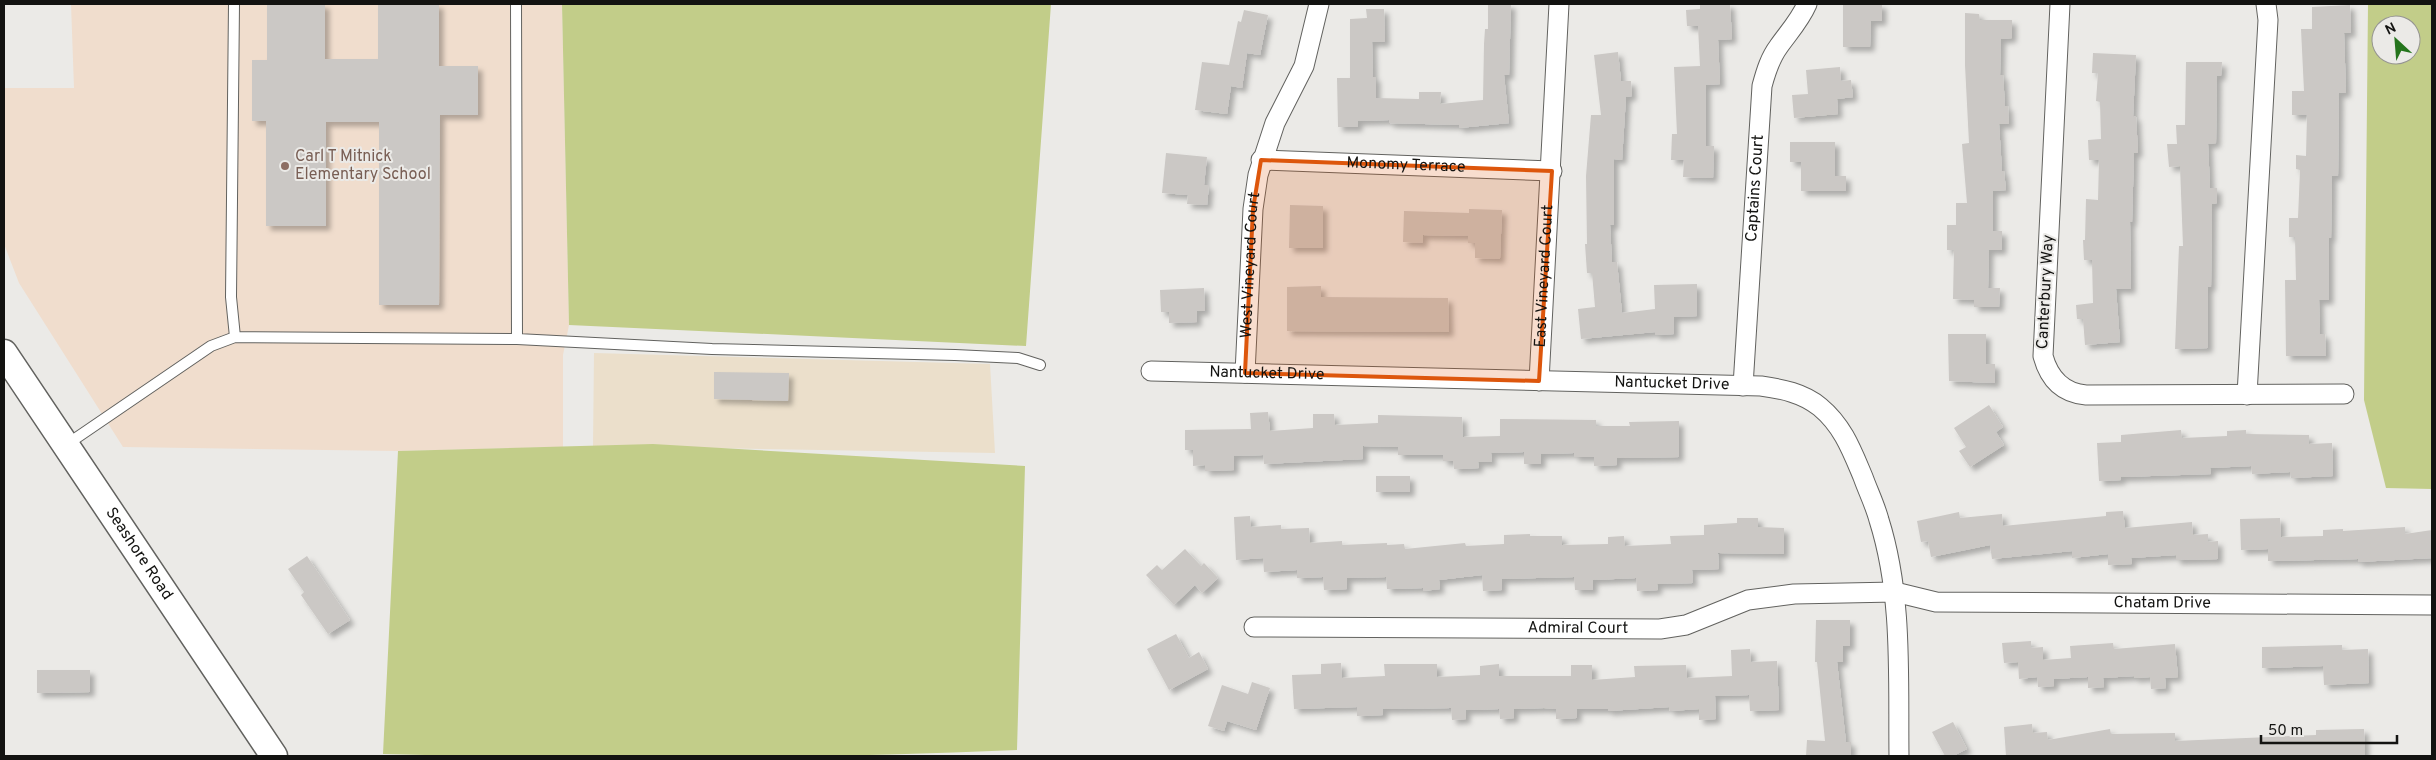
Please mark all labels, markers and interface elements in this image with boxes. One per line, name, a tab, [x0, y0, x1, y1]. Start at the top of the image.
north arrow	[2371, 15, 2421, 65]
text: N	[2383, 20, 2399, 40]
street label: Captains Court	[1742, 134, 1769, 243]
place label: Carl T Mitnick Elementary School	[295, 147, 431, 185]
street label: Monomy Terrace	[1346, 153, 1466, 178]
marker: Carl T Mitnick Elementary School	[279, 160, 291, 172]
street label: West Vineyard Court	[1237, 191, 1265, 339]
street label: East Vineyard Court	[1531, 204, 1558, 348]
street label: Canterbury Way	[2033, 234, 2059, 350]
street label: Nantucket Drive	[1209, 362, 1325, 385]
street label: Nantucket Drive	[1614, 372, 1730, 395]
street label: Seashore Road	[101, 504, 177, 604]
street label: Chatam Drive	[2113, 593, 2211, 614]
street label: Admiral Court	[1528, 618, 1628, 639]
scale bar	[2261, 712, 2397, 744]
text: 50 m	[2268, 722, 2303, 741]

